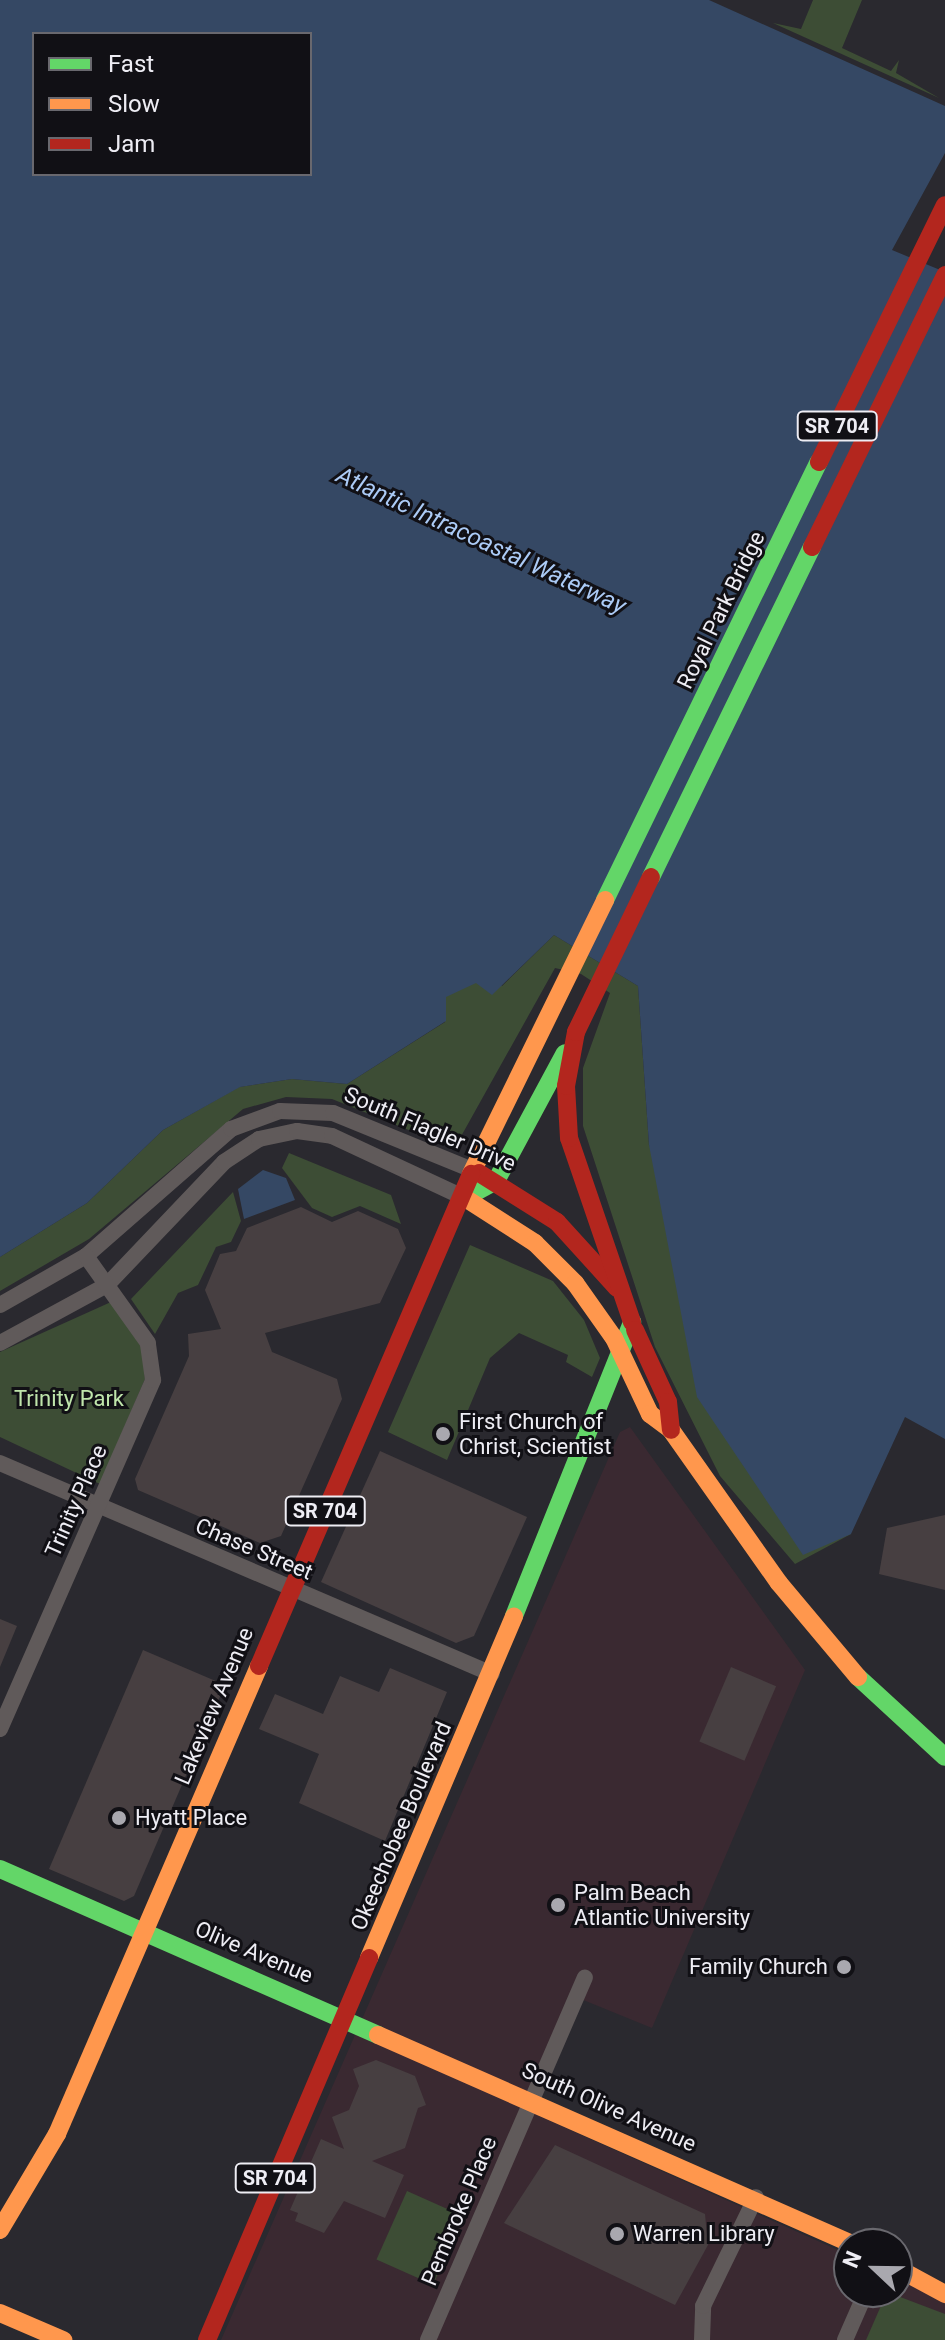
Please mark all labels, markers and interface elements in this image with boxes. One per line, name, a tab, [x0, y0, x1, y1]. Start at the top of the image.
legend	[32, 32, 312, 176]
text: Fast	[108, 50, 154, 78]
text: Slow	[108, 90, 160, 118]
text: Jam	[108, 130, 155, 158]
road number: SR 704	[795, 410, 879, 442]
water label: Atlantic Intracoastal Waterway	[332, 461, 630, 621]
street label: Royal Park Bridge	[672, 527, 770, 693]
street label: South Flagler Drive	[340, 1081, 520, 1177]
park label: Trinity Park	[14, 1386, 124, 1412]
place label: First Church of Christ, Scientist	[459, 1408, 611, 1460]
marker: First Church of Christ, Scientist	[434, 1425, 452, 1443]
street label: Trinity Place	[40, 1441, 112, 1561]
road number: SR 704	[283, 1495, 367, 1527]
street label: Chase Street	[191, 1512, 317, 1586]
street label: Lakeview Avenue	[169, 1624, 259, 1788]
street label: Okeechobee Boulevard	[345, 1718, 457, 1934]
place label: Hyatt Place	[135, 1805, 247, 1831]
marker: Hyatt Place	[110, 1809, 128, 1827]
place label: Palm Beach Atlantic University	[574, 1879, 750, 1930]
marker: Palm Beach Atlantic University	[549, 1896, 567, 1914]
street label: Olive Avenue	[191, 1915, 317, 1989]
place label: Family Church	[689, 1954, 828, 1980]
marker: Family Church	[835, 1958, 853, 1976]
street label: South Olive Avenue	[518, 2057, 700, 2157]
street label: Pembroke Place	[416, 2133, 502, 2289]
road number: SR 704	[233, 2162, 317, 2194]
place label: Warren Library	[633, 2221, 775, 2247]
marker: Warren Library	[608, 2225, 626, 2243]
north arrow	[833, 2228, 913, 2308]
text: N	[838, 2248, 867, 2271]

